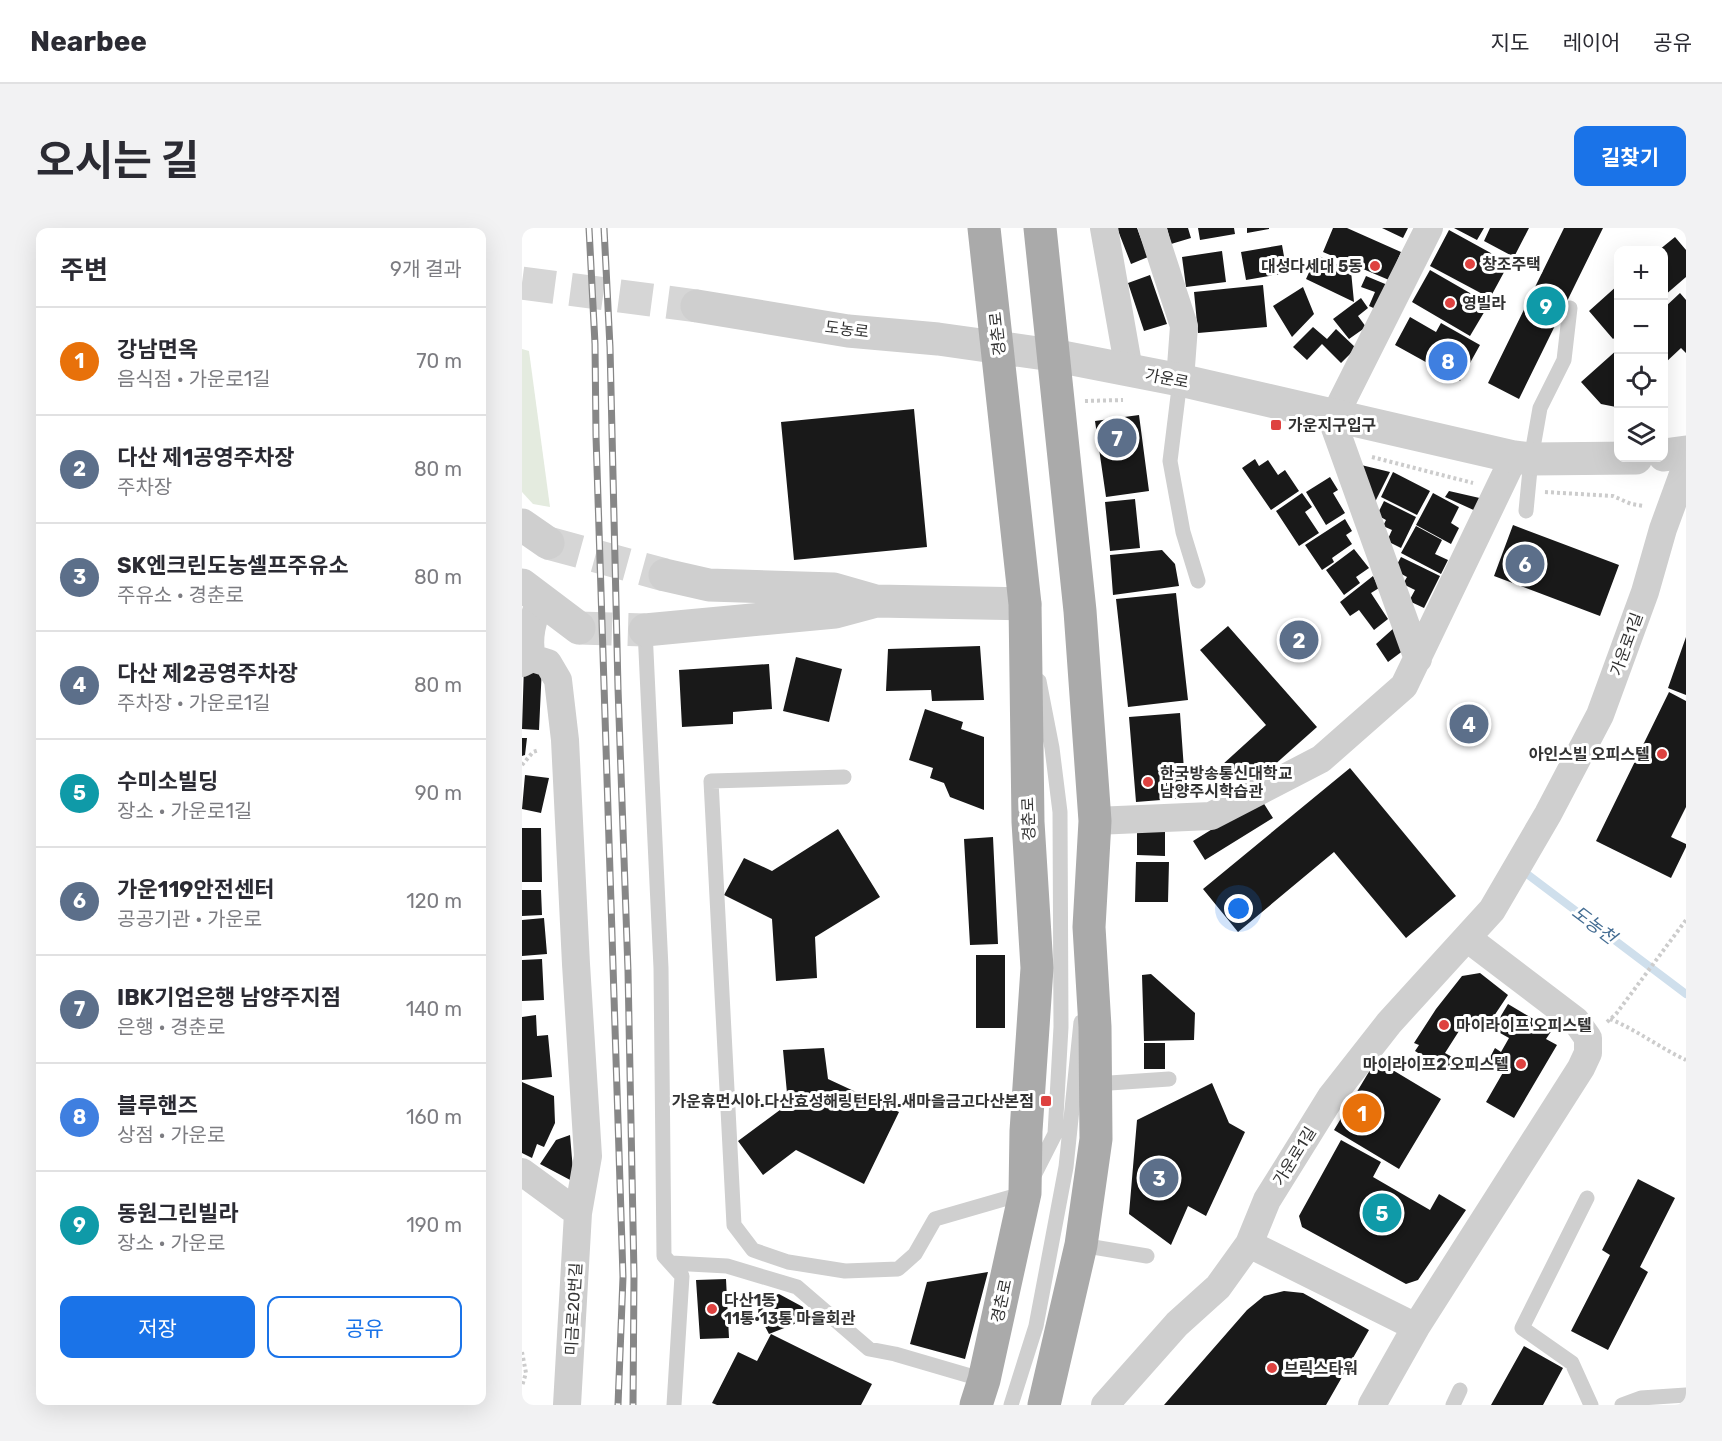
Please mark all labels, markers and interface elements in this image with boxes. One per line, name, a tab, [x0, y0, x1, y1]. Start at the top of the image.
text: Nearbee	[30, 25, 147, 58]
text: 지도	[1491, 30, 1529, 55]
text: 레이어	[1562, 30, 1620, 55]
text: 공유	[1653, 30, 1692, 55]
button: 길찾기	[1574, 126, 1686, 186]
text: 오시는 길	[36, 136, 200, 186]
map controls	[1614, 246, 1668, 462]
button: +	[1614, 246, 1668, 300]
text: 주변	[60, 255, 108, 286]
place label: 창조주택	[1482, 255, 1541, 274]
text: 9개 결과	[390, 257, 462, 281]
place label: 대성다세대 5동	[1261, 257, 1363, 276]
marker: 창조주택	[1463, 257, 1477, 271]
marker: 대성다세대 5동	[1368, 259, 1382, 273]
pin: 9	[1526, 284, 1566, 328]
place label: 영빌라	[1462, 294, 1506, 313]
marker: 영빌라	[1443, 296, 1457, 310]
button: −	[1614, 300, 1668, 354]
street label: 경춘로	[986, 311, 1009, 357]
street label: 도농로	[824, 317, 870, 342]
text: 강남면옥	[117, 336, 198, 363]
pin: 8	[1428, 338, 1468, 384]
text: 1	[75, 349, 84, 373]
text: 70 m	[416, 349, 462, 373]
button: locate	[1614, 354, 1668, 408]
street label: 가운로	[1143, 365, 1191, 392]
text: 음식점 · 가운로1길	[117, 367, 271, 391]
button: layers	[1614, 408, 1668, 462]
pin: 7	[1098, 416, 1136, 460]
place label: 가운지구입구	[1288, 416, 1376, 435]
marker: 가운지구입구	[1269, 418, 1283, 432]
text: 다산 제1공영주차장	[117, 444, 295, 471]
text: 2	[73, 457, 86, 481]
text: 80 m	[414, 457, 462, 481]
text: 주차장	[117, 475, 172, 499]
pin: 6	[1506, 542, 1544, 586]
text: SK엔크린도농셀프주유소	[117, 552, 349, 579]
text: 3	[73, 565, 86, 589]
text: 80 m	[414, 565, 462, 589]
text: 주유소 · 경춘로	[117, 583, 244, 607]
street label: 가운로1길	[1606, 610, 1647, 678]
pin: 2	[1280, 618, 1318, 662]
text: 다산 제2공영주차장	[117, 660, 298, 687]
text: 4	[73, 673, 86, 697]
text: 80 m	[414, 673, 462, 697]
text: 주차장 · 가운로1길	[117, 691, 271, 715]
pin: 4	[1450, 702, 1488, 746]
place label: 아인스빌 오피스텔	[1529, 745, 1650, 764]
marker: 아인스빌 오피스텔	[1655, 747, 1669, 761]
place label: 한국방송통신대학교 남양주시학습관	[1160, 764, 1293, 801]
text: 수미소빌딩	[117, 768, 218, 795]
marker: 한국방송통신대학교 남양주시학습관	[1141, 775, 1155, 789]
text: 5	[73, 781, 86, 805]
text: 90 m	[415, 781, 462, 805]
street label: 경춘로	[1018, 796, 1039, 841]
text: 장소 · 가운로1길	[117, 799, 252, 823]
text: 가운119안전센터	[117, 876, 274, 903]
text: 6	[73, 889, 86, 913]
text: 120 m	[406, 889, 462, 913]
your location	[1224, 894, 1253, 923]
water label: 도농천	[1568, 901, 1622, 950]
text: 공공기관 · 가운로	[117, 907, 262, 931]
text: IBK기업은행 남양주지점	[117, 984, 341, 1011]
text: 7	[74, 997, 85, 1021]
text: 140 m	[406, 997, 462, 1021]
text: 은행 · 경춘로	[117, 1015, 225, 1039]
place label: 마이라이프 오피스텔	[1456, 1016, 1592, 1035]
marker: 마이라이프 오피스텔	[1437, 1018, 1451, 1032]
place label: 마이라이프2 오피스텔	[1363, 1055, 1509, 1074]
marker: 마이라이프2 오피스텔	[1514, 1057, 1528, 1071]
pin: 1	[1342, 1090, 1382, 1136]
text: 블루핸즈	[117, 1092, 198, 1119]
place label: 가운휴먼시아.다산효성해링턴타워.새마을금고다산본점	[672, 1092, 1034, 1111]
marker: 가운휴먼시아.다산효성해링턴타워.새마을금고다산본점	[1039, 1094, 1053, 1108]
text: 8	[73, 1105, 86, 1129]
text: 160 m	[406, 1105, 462, 1129]
text: 상점 · 가운로	[117, 1123, 225, 1147]
street label: 가운로1길	[1269, 1123, 1320, 1189]
pin: 3	[1140, 1156, 1178, 1200]
pin: 5	[1362, 1190, 1402, 1236]
text: 동원그린빌라	[117, 1200, 238, 1227]
text: 9	[73, 1213, 86, 1237]
text: 190 m	[406, 1213, 462, 1237]
text: 장소 · 가운로	[117, 1231, 225, 1255]
street label: 미금로20번길	[562, 1262, 585, 1356]
street label: 경춘로	[988, 1277, 1015, 1325]
place label: 다산1동 11통·13통 마을회관	[724, 1291, 856, 1328]
button: 저장	[60, 1296, 255, 1358]
button: 공유	[267, 1296, 462, 1358]
marker: 다산1동 11통·13통 마을회관	[705, 1302, 719, 1316]
place label: 브릭스타워	[1284, 1359, 1358, 1378]
marker: 브릭스타워	[1265, 1361, 1279, 1375]

